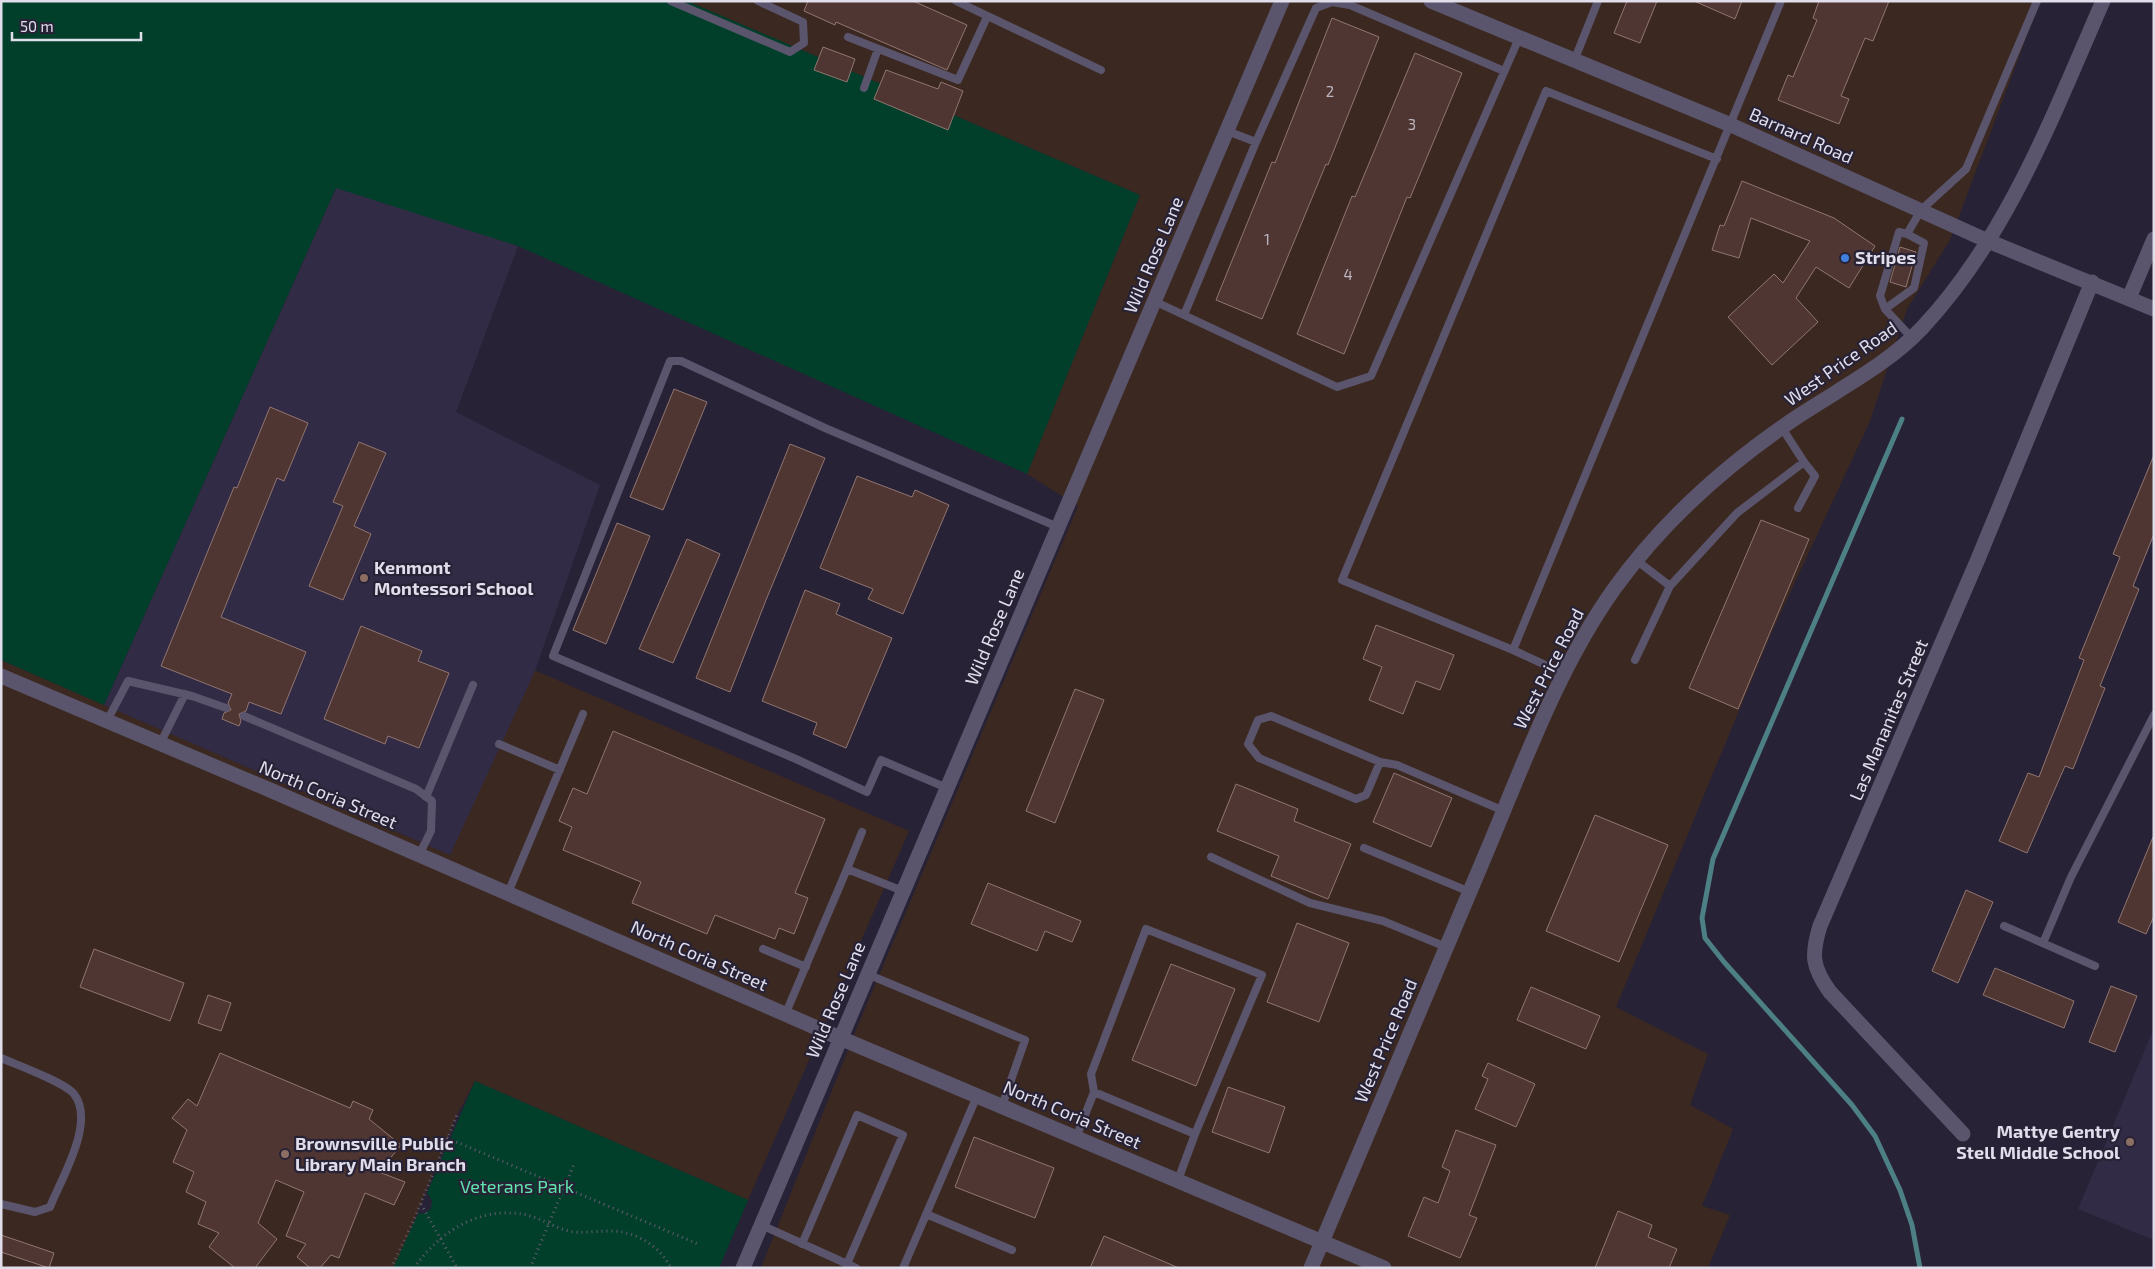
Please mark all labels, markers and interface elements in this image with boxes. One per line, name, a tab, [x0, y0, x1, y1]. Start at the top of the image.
scale bar	[12, 10, 141, 42]
text: 50 m	[20, 17, 54, 35]
house number: 2	[1326, 82, 1334, 100]
street label: Barnard Road	[1746, 102, 1857, 168]
house number: 3	[1408, 115, 1416, 133]
street label: Wild Rose Lane	[1119, 193, 1188, 316]
house number: 1	[1264, 230, 1270, 248]
place label: Stripes	[1855, 246, 1916, 268]
marker: Stripes	[1839, 252, 1851, 264]
house number: 4	[1343, 265, 1353, 283]
street label: West Price Road	[1780, 316, 1901, 410]
place label: Kenmont Montessori School	[374, 556, 533, 599]
street label: Wild Rose Lane	[960, 565, 1029, 688]
marker: Kenmont Montessori School	[358, 572, 370, 584]
street label: West Price Road	[1508, 605, 1588, 733]
street label: Las Mananitas Street	[1844, 635, 1932, 804]
street label: North Coria Street	[256, 755, 401, 833]
street label: North Coria Street	[628, 915, 771, 995]
street label: Wild Rose Lane	[801, 938, 870, 1061]
street label: West Price Road	[1349, 975, 1421, 1106]
street label: North Coria Street	[1000, 1075, 1145, 1153]
place label: Mattye Gentry Stell Middle School	[1956, 1120, 2121, 1163]
place label: Brownsville Public Library Main Branch	[295, 1132, 466, 1175]
marker: Mattye Gentry Stell Middle School	[2124, 1136, 2136, 1148]
marker: Brownsville Public Library Main Branch	[279, 1148, 291, 1160]
park label: Veterans Park	[460, 1175, 574, 1197]

